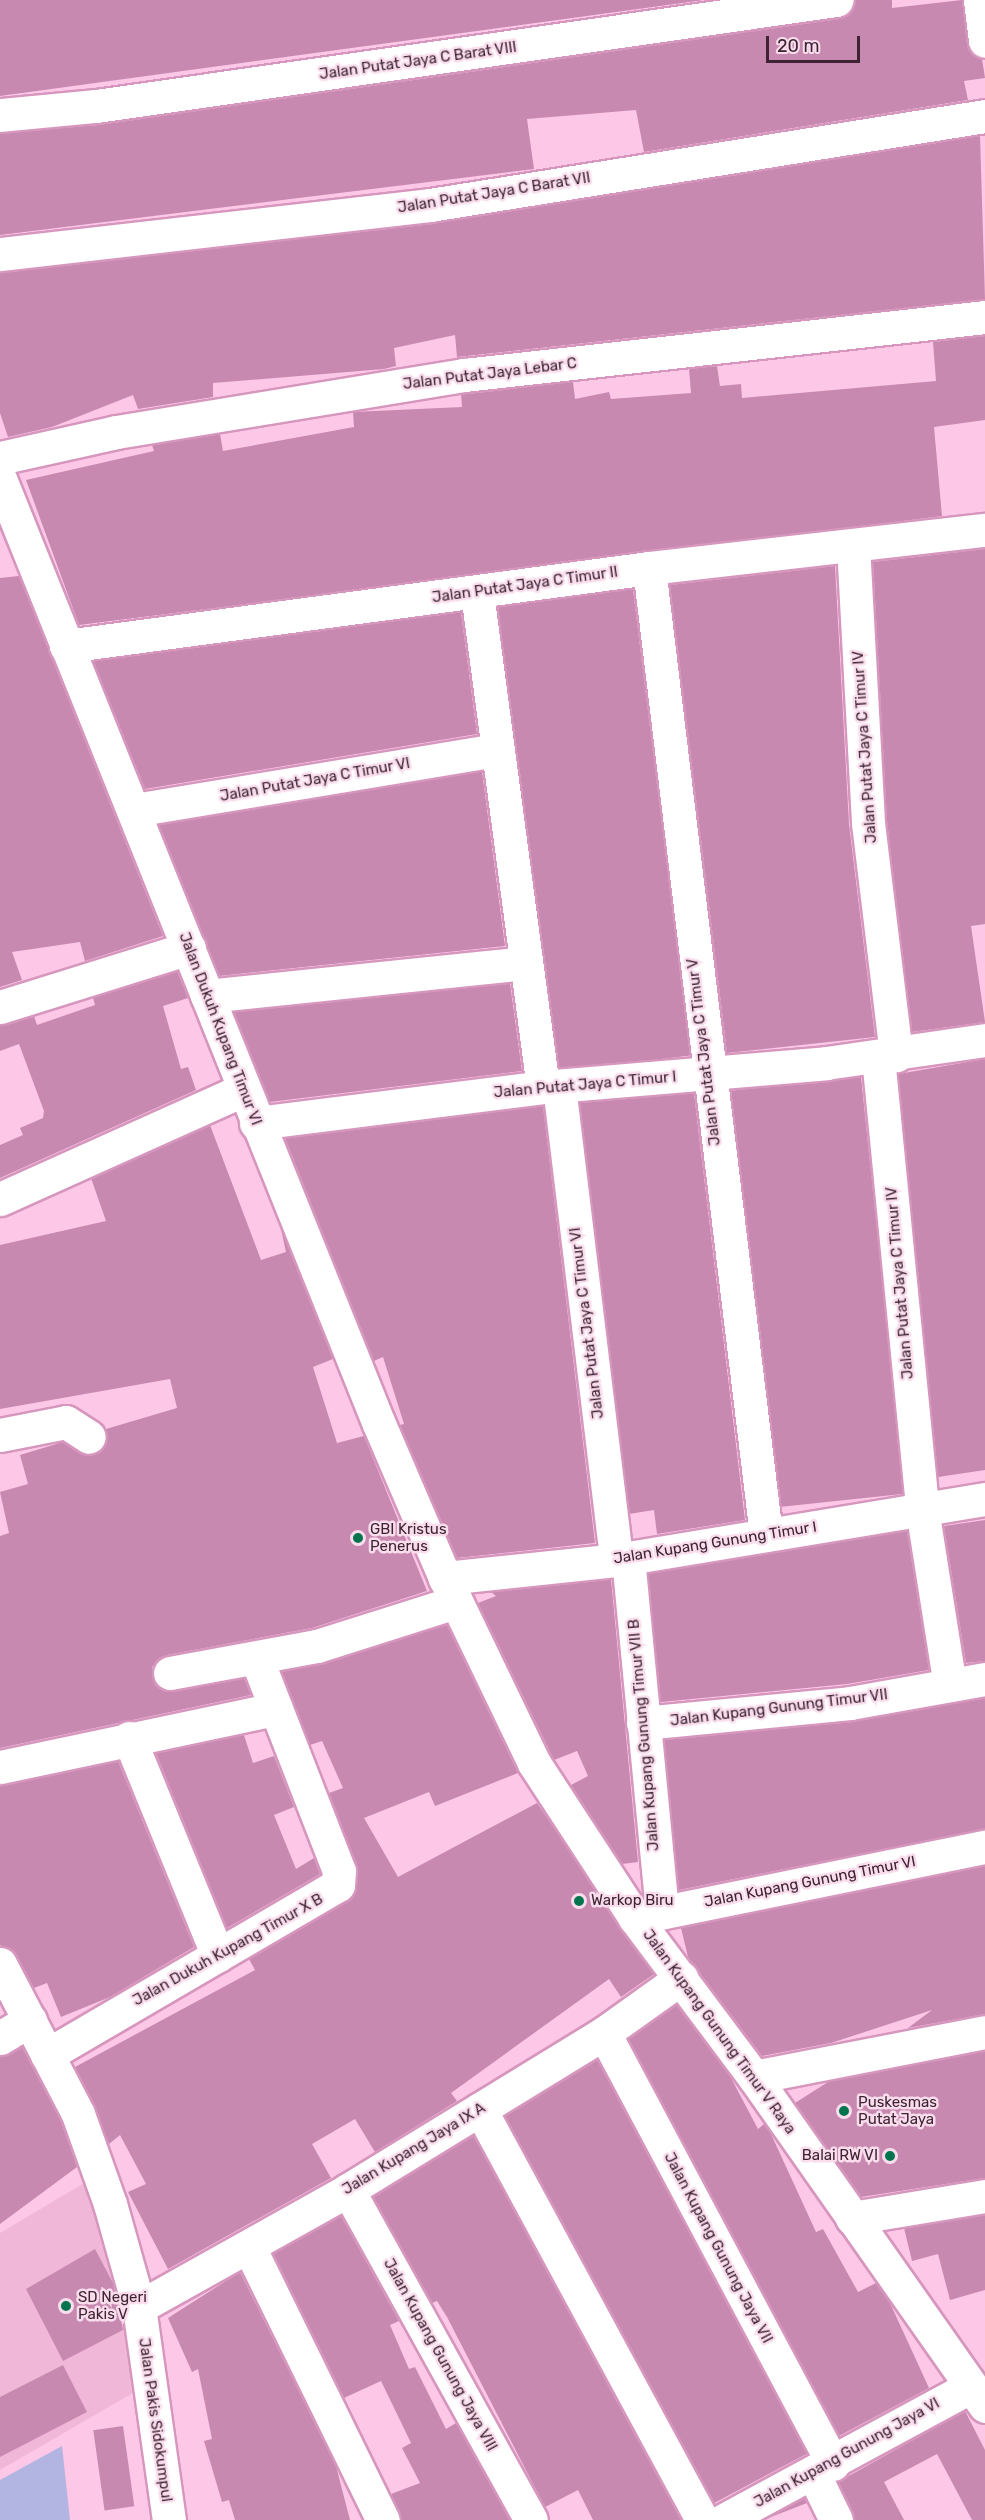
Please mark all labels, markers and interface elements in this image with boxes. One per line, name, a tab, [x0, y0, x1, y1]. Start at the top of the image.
scale bar	[769, 24, 864, 62]
text: 20 m	[777, 35, 819, 57]
street label: Jalan Putat Jaya C Barat VIII	[318, 38, 518, 84]
street label: Jalan Putat Jaya C Barat VII	[396, 169, 592, 217]
street label: Jalan Putat Jaya Lebar C	[402, 354, 578, 394]
street label: Jalan Putat Jaya C Timur II	[431, 563, 619, 607]
street label: Jalan Putat Jaya C Timur IV	[849, 650, 881, 844]
street label: Jalan Putat Jaya C Timur VI	[218, 754, 412, 806]
street label: Jalan Dukuh Kupang Timur VI	[175, 930, 265, 1128]
street label: Jalan Putat Jaya C Timur V	[684, 957, 724, 1147]
street label: Jalan Putat Jaya C Timur I	[493, 1068, 677, 1102]
street label: Jalan Putat Jaya C Timur IV	[883, 1186, 917, 1380]
street label: Jalan Putat Jaya C Timur VI	[566, 1226, 608, 1420]
street label: Jalan Kupang Gunung Timur I	[612, 1518, 818, 1568]
place label: GBI Kristus Penerus	[370, 1520, 447, 1555]
marker: GBI Kristus Penerus	[351, 1531, 365, 1545]
street label: Jalan Kupang Gunung Timur VII B	[625, 1618, 663, 1852]
street label: Jalan Kupang Gunung Timur VII	[669, 1686, 889, 1730]
street label: Jalan Kupang Gunung Timur VI	[702, 1853, 918, 1911]
street label: Jalan Dukuh Kupang Timur X B	[130, 1890, 326, 2010]
place label: Warkop Biru	[591, 1892, 674, 1910]
marker: Warkop Biru	[572, 1894, 586, 1908]
street label: Jalan Kupang Gunung Timur V Raya	[638, 1926, 800, 2138]
place label: Puskesmas Putat Jaya	[858, 2093, 937, 2128]
street label: Jalan Kupang Jaya IX A	[339, 2099, 489, 2199]
marker: Puskesmas Putat Jaya	[835, 2102, 853, 2120]
place label: Balai RW VI	[801, 2147, 878, 2165]
street label: Jalan Kupang Gunung Jaya VII	[660, 2149, 776, 2347]
marker: Balai RW VI	[883, 2149, 897, 2163]
street label: Jalan Kupang Gunung Jaya VIII	[379, 2255, 501, 2455]
place label: SD Negeri Pakis V	[78, 2288, 147, 2323]
marker: SD Negeri Pakis V	[59, 2299, 73, 2313]
street label: Jalan Pakis Sidokumpul	[135, 2337, 175, 2503]
street label: Jalan Kupang Gunung Jaya VI	[751, 2394, 943, 2512]

